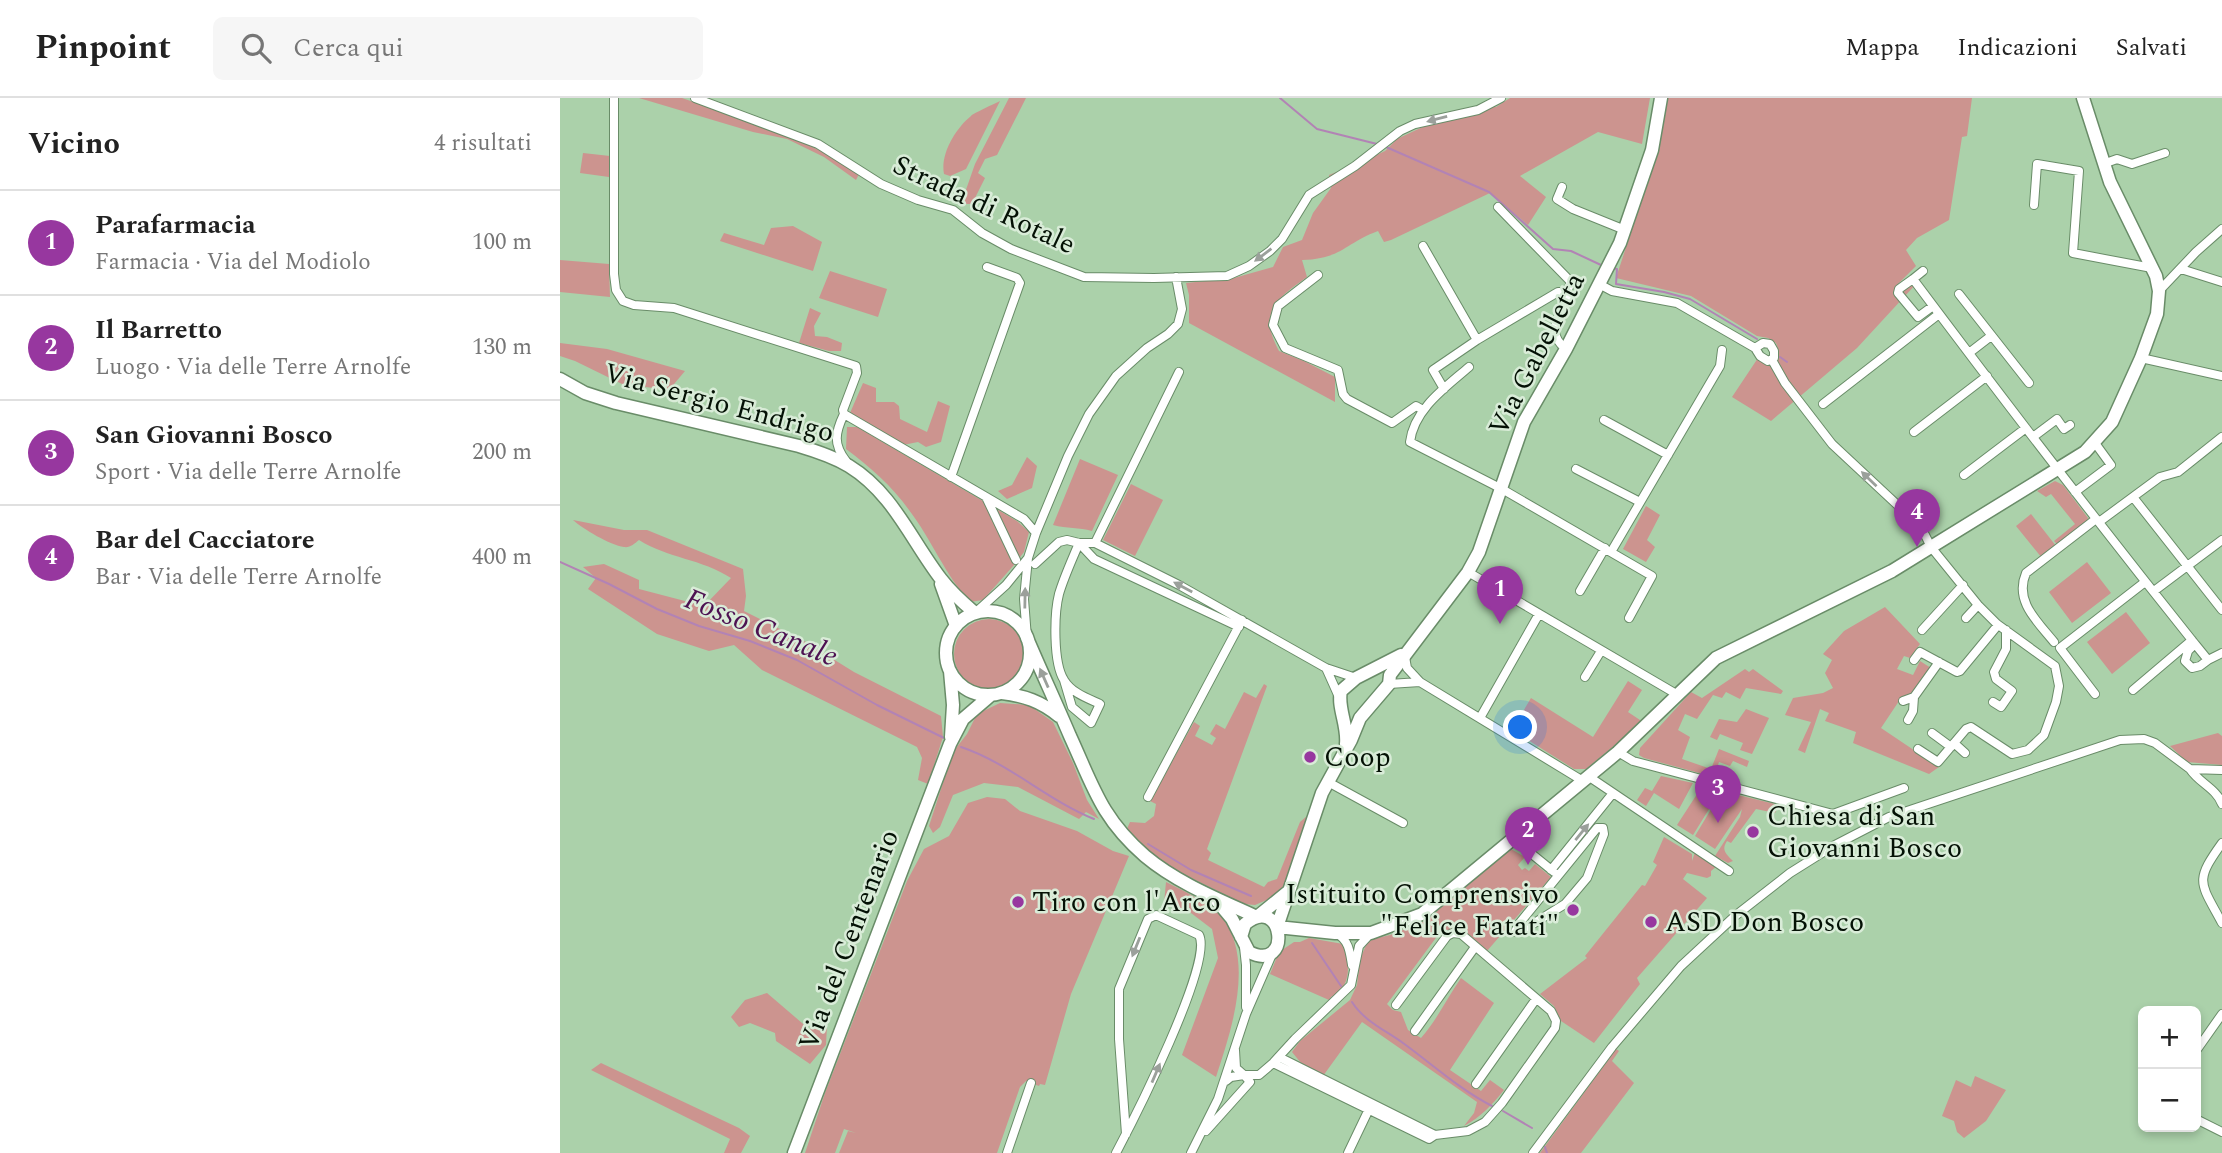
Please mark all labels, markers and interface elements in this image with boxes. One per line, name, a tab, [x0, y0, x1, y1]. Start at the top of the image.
search box	[213, 17, 703, 80]
text: Pinpoint	[35, 23, 171, 73]
text: Cerca qui	[293, 28, 404, 68]
icon: search	[237, 29, 275, 67]
text: Mappa	[1845, 30, 1919, 66]
text: Indicazioni	[1957, 30, 2078, 66]
text: Salvati	[2116, 30, 2187, 66]
one-way arrow	[1426, 114, 1448, 125]
text: Vicino	[28, 121, 120, 167]
text: 4 risultati	[434, 126, 532, 161]
street label: Strada di Rotale	[886, 144, 1082, 266]
text: Parafarmacia	[95, 205, 256, 245]
text: 1	[45, 225, 57, 260]
text: 100 m	[472, 225, 532, 260]
text: Farmacia · Via del Modiolo	[95, 245, 371, 280]
one-way arrow	[1255, 248, 1273, 263]
street label: Via Gabelletta	[1477, 265, 1597, 443]
text: Il Barretto	[95, 310, 222, 350]
text: 2	[45, 330, 57, 365]
text: 130 m	[472, 330, 532, 365]
text: Luogo · Via delle Terre Arnolfe	[95, 350, 411, 385]
street label: Via Sergio Endrigo	[599, 352, 839, 454]
text: San Giovanni Bosco	[95, 415, 333, 455]
text: 3	[45, 435, 57, 470]
text: 200 m	[472, 435, 532, 470]
text: Sport · Via delle Terre Arnolfe	[95, 455, 402, 490]
one-way arrow	[1860, 471, 1878, 487]
pin: 4	[1894, 489, 1940, 547]
text: Bar del Cacciatore	[95, 520, 315, 560]
text: 4	[45, 540, 57, 575]
text: 400 m	[472, 540, 532, 575]
text: Bar · Via delle Terre Arnolfe	[95, 560, 382, 595]
pin: 1	[1477, 566, 1523, 624]
water label: Fosso Canale	[677, 576, 845, 680]
one-way arrow	[1172, 582, 1192, 594]
one-way arrow	[1019, 587, 1031, 609]
one-way arrow	[1038, 668, 1050, 688]
your location	[1503, 710, 1537, 744]
place label: Coop	[1324, 736, 1391, 779]
marker: Coop	[1302, 749, 1318, 765]
pin: 3	[1695, 765, 1741, 823]
place label: Chiesa di San Giovanni Bosco	[1767, 795, 1962, 870]
pin: 2	[1505, 807, 1551, 865]
street label: Via del Centenario	[787, 823, 911, 1057]
one-way arrow	[1575, 823, 1590, 841]
marker: Chiesa di San Giovanni Bosco	[1745, 824, 1761, 840]
place label: Istituito Comprensivo "Felice Fatati"	[1285, 873, 1559, 948]
place label: Tiro con l'Arco	[1032, 881, 1221, 924]
marker: Tiro con l'Arco	[1010, 894, 1026, 910]
place label: ASD Don Bosco	[1665, 901, 1864, 944]
marker: Istituito Comprensivo "Felice Fatati"	[1565, 902, 1581, 918]
marker: ASD Don Bosco	[1643, 914, 1659, 930]
one-way arrow	[1131, 937, 1142, 958]
map controls	[2138, 1006, 2201, 1132]
button: +	[2138, 1006, 2201, 1069]
one-way arrow	[1151, 1062, 1162, 1083]
button: −	[2138, 1069, 2201, 1132]

